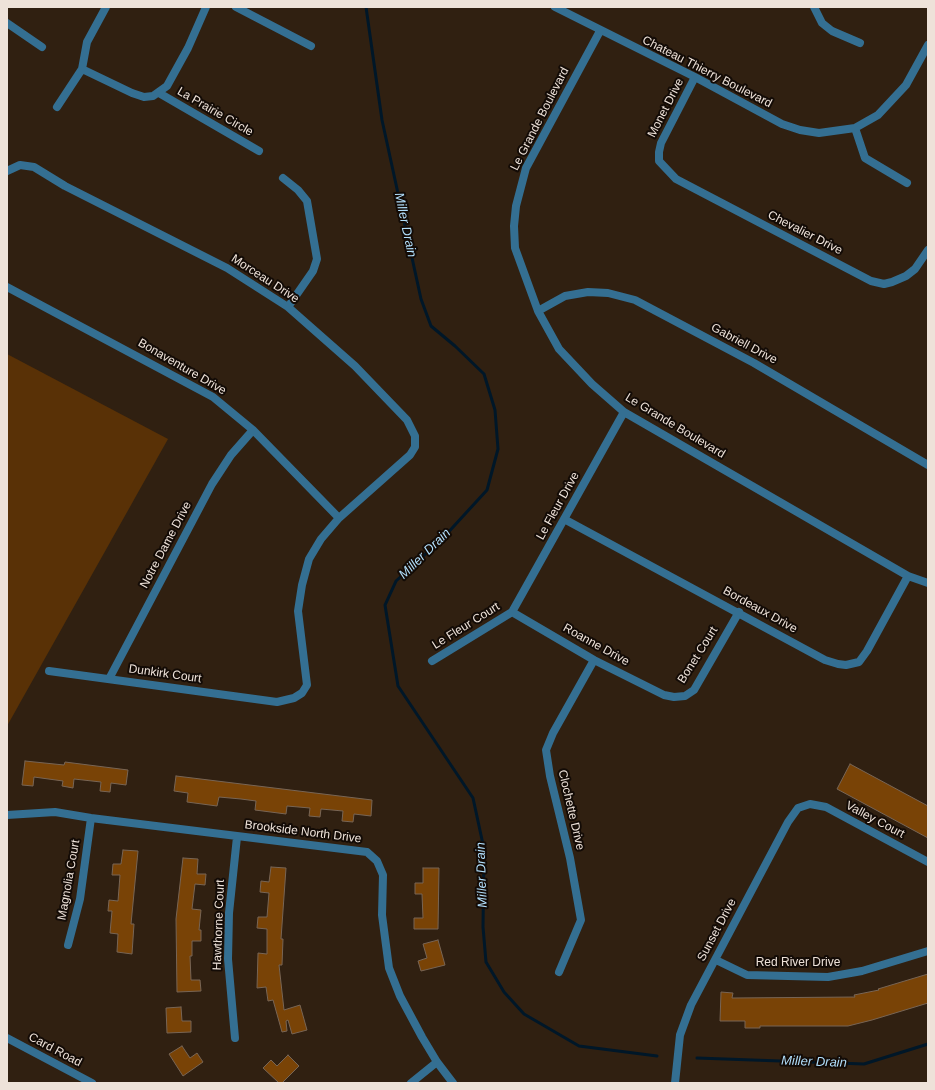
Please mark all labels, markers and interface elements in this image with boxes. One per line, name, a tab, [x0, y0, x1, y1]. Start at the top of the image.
street label: Chateau Thierry Boulevard	[640, 33, 774, 111]
street label: Le Grande Boulevard	[508, 65, 572, 173]
street label: Monet Drive	[645, 76, 687, 140]
street label: La Prairie Circle	[174, 84, 256, 140]
water label: Miller Drain	[391, 191, 419, 259]
street label: Chevalier Drive	[765, 208, 845, 258]
street label: Morceau Drive	[228, 252, 302, 306]
street label: Gabriell Drive	[709, 321, 779, 367]
street label: Bonaventure Drive	[135, 336, 229, 398]
street label: Le Grande Boulevard	[622, 390, 728, 462]
street label: Le Fleur Drive	[533, 470, 583, 542]
street label: Notre Dame Drive	[137, 499, 195, 591]
water label: Miller Drain	[396, 526, 454, 582]
street label: Bordeaux Drive	[720, 584, 800, 636]
street label: Le Fleur Court	[430, 600, 502, 652]
street label: Roanne Drive	[560, 621, 632, 669]
street label: Bonet Court	[675, 624, 721, 686]
street label: Dunkirk Court	[128, 662, 202, 686]
street label: Clochette Drive	[555, 768, 587, 852]
street label: Valley Court	[843, 799, 907, 841]
street label: Brookside North Drive	[244, 818, 362, 846]
street label: Magnolia Court	[55, 839, 83, 921]
water label: Miller Drain	[473, 842, 491, 908]
street label: Hawthorne Court	[210, 879, 228, 971]
street label: Sunset Drive	[695, 896, 739, 964]
street label: Red River Drive	[756, 956, 840, 970]
street label: Card Road	[26, 1030, 84, 1070]
water label: Miller Drain	[781, 1053, 847, 1071]

